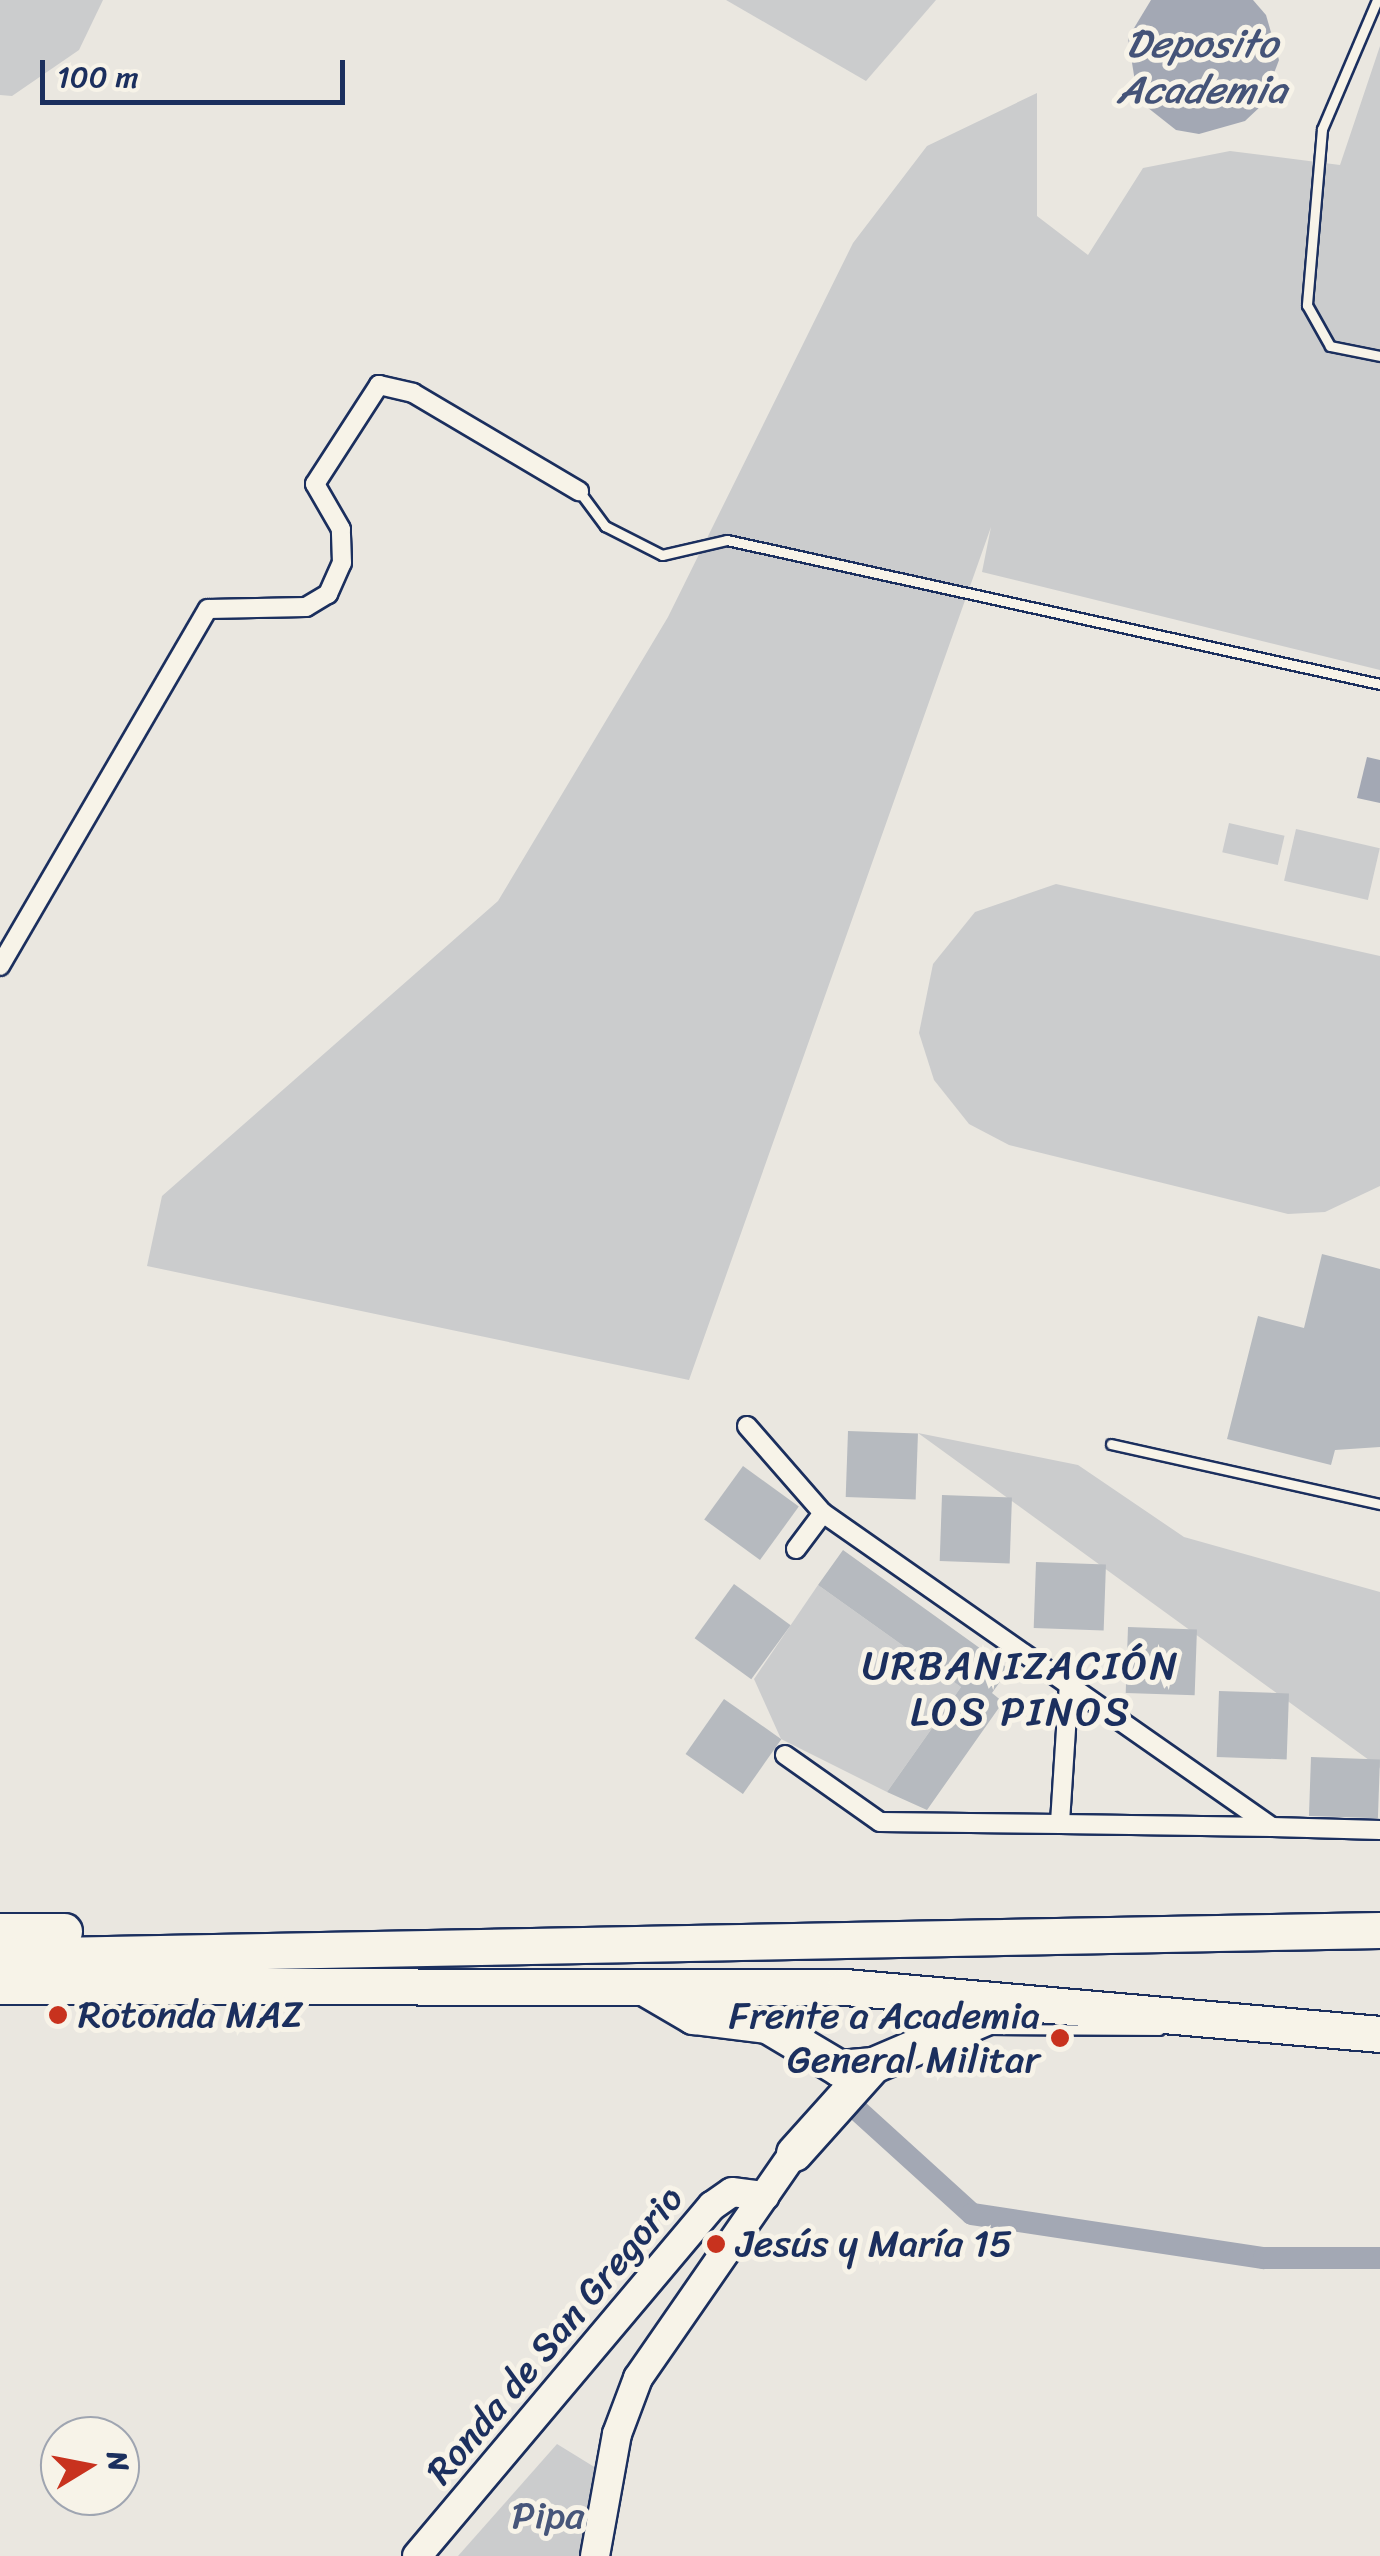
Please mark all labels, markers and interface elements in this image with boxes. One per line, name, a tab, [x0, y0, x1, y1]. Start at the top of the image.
water label: Deposito Academia	[1117, 20, 1287, 114]
scale bar	[45, 40, 350, 102]
text: 100 m	[57, 50, 139, 104]
district label: URBANIZACIÓN LOS PINOS	[865, 1642, 1177, 1736]
place label: Rotonda MAZ	[78, 1992, 304, 2038]
place label: Frente a Academia General Militar	[729, 1993, 1040, 2082]
marker: Rotonda MAZ	[47, 2004, 69, 2026]
marker: Frente a Academia General Militar	[1049, 2027, 1071, 2049]
street label: Ronda de San Gregorio	[416, 2176, 694, 2494]
place label: Jesús y María 15	[736, 2221, 1013, 2267]
marker: Jesús y María 15	[705, 2233, 727, 2255]
north arrow	[40, 2416, 140, 2516]
text: N	[92, 2447, 144, 2475]
park label: Pipa	[512, 2493, 584, 2539]

